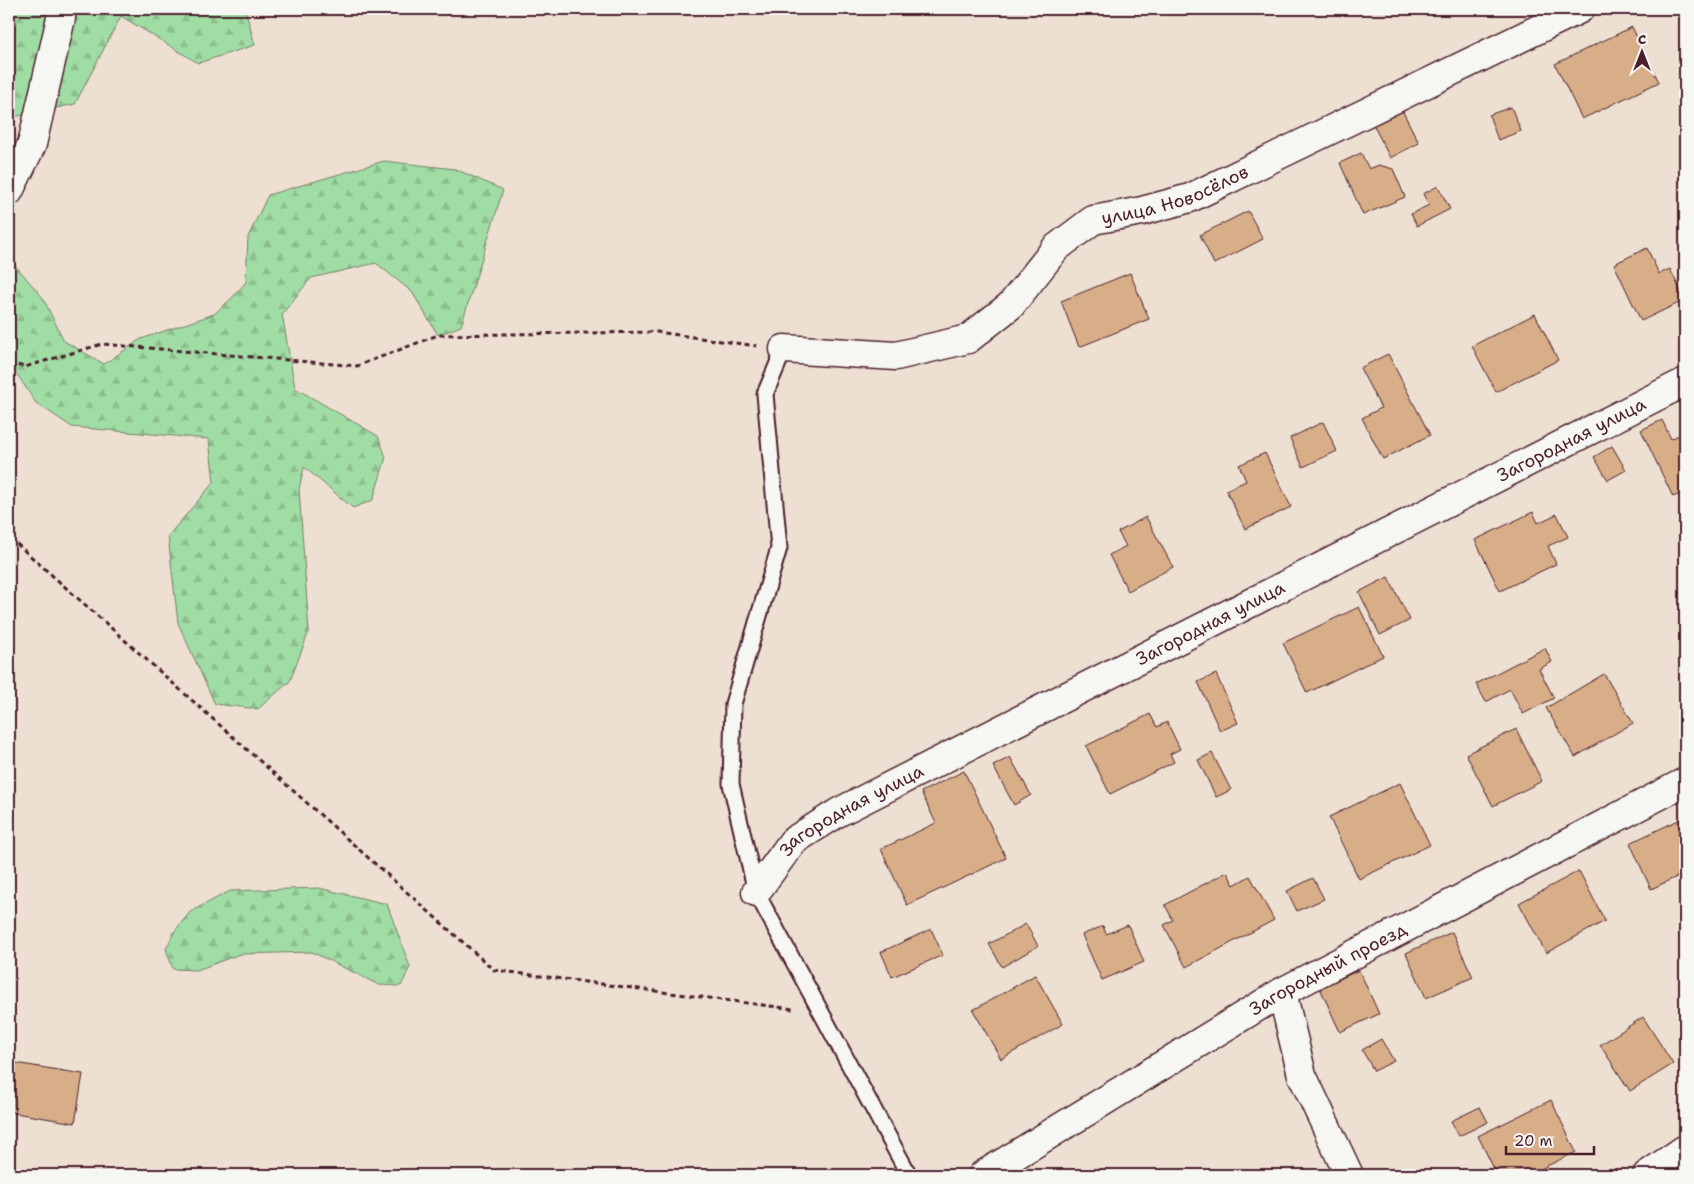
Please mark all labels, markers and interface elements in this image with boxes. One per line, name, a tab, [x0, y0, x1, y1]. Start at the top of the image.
north arrow	[1616, 28, 1666, 78]
text: С	[1638, 30, 1646, 48]
street label: улица Новосёлов	[1100, 160, 1252, 230]
street label: Загородная улица	[1493, 392, 1650, 488]
street label: Загородная улица	[1132, 575, 1289, 671]
street label: Загородная улица	[774, 759, 928, 861]
street label: Загородный проезд	[1245, 917, 1411, 1021]
scale bar	[1506, 1124, 1594, 1156]
text: 20 m	[1514, 1131, 1553, 1151]

